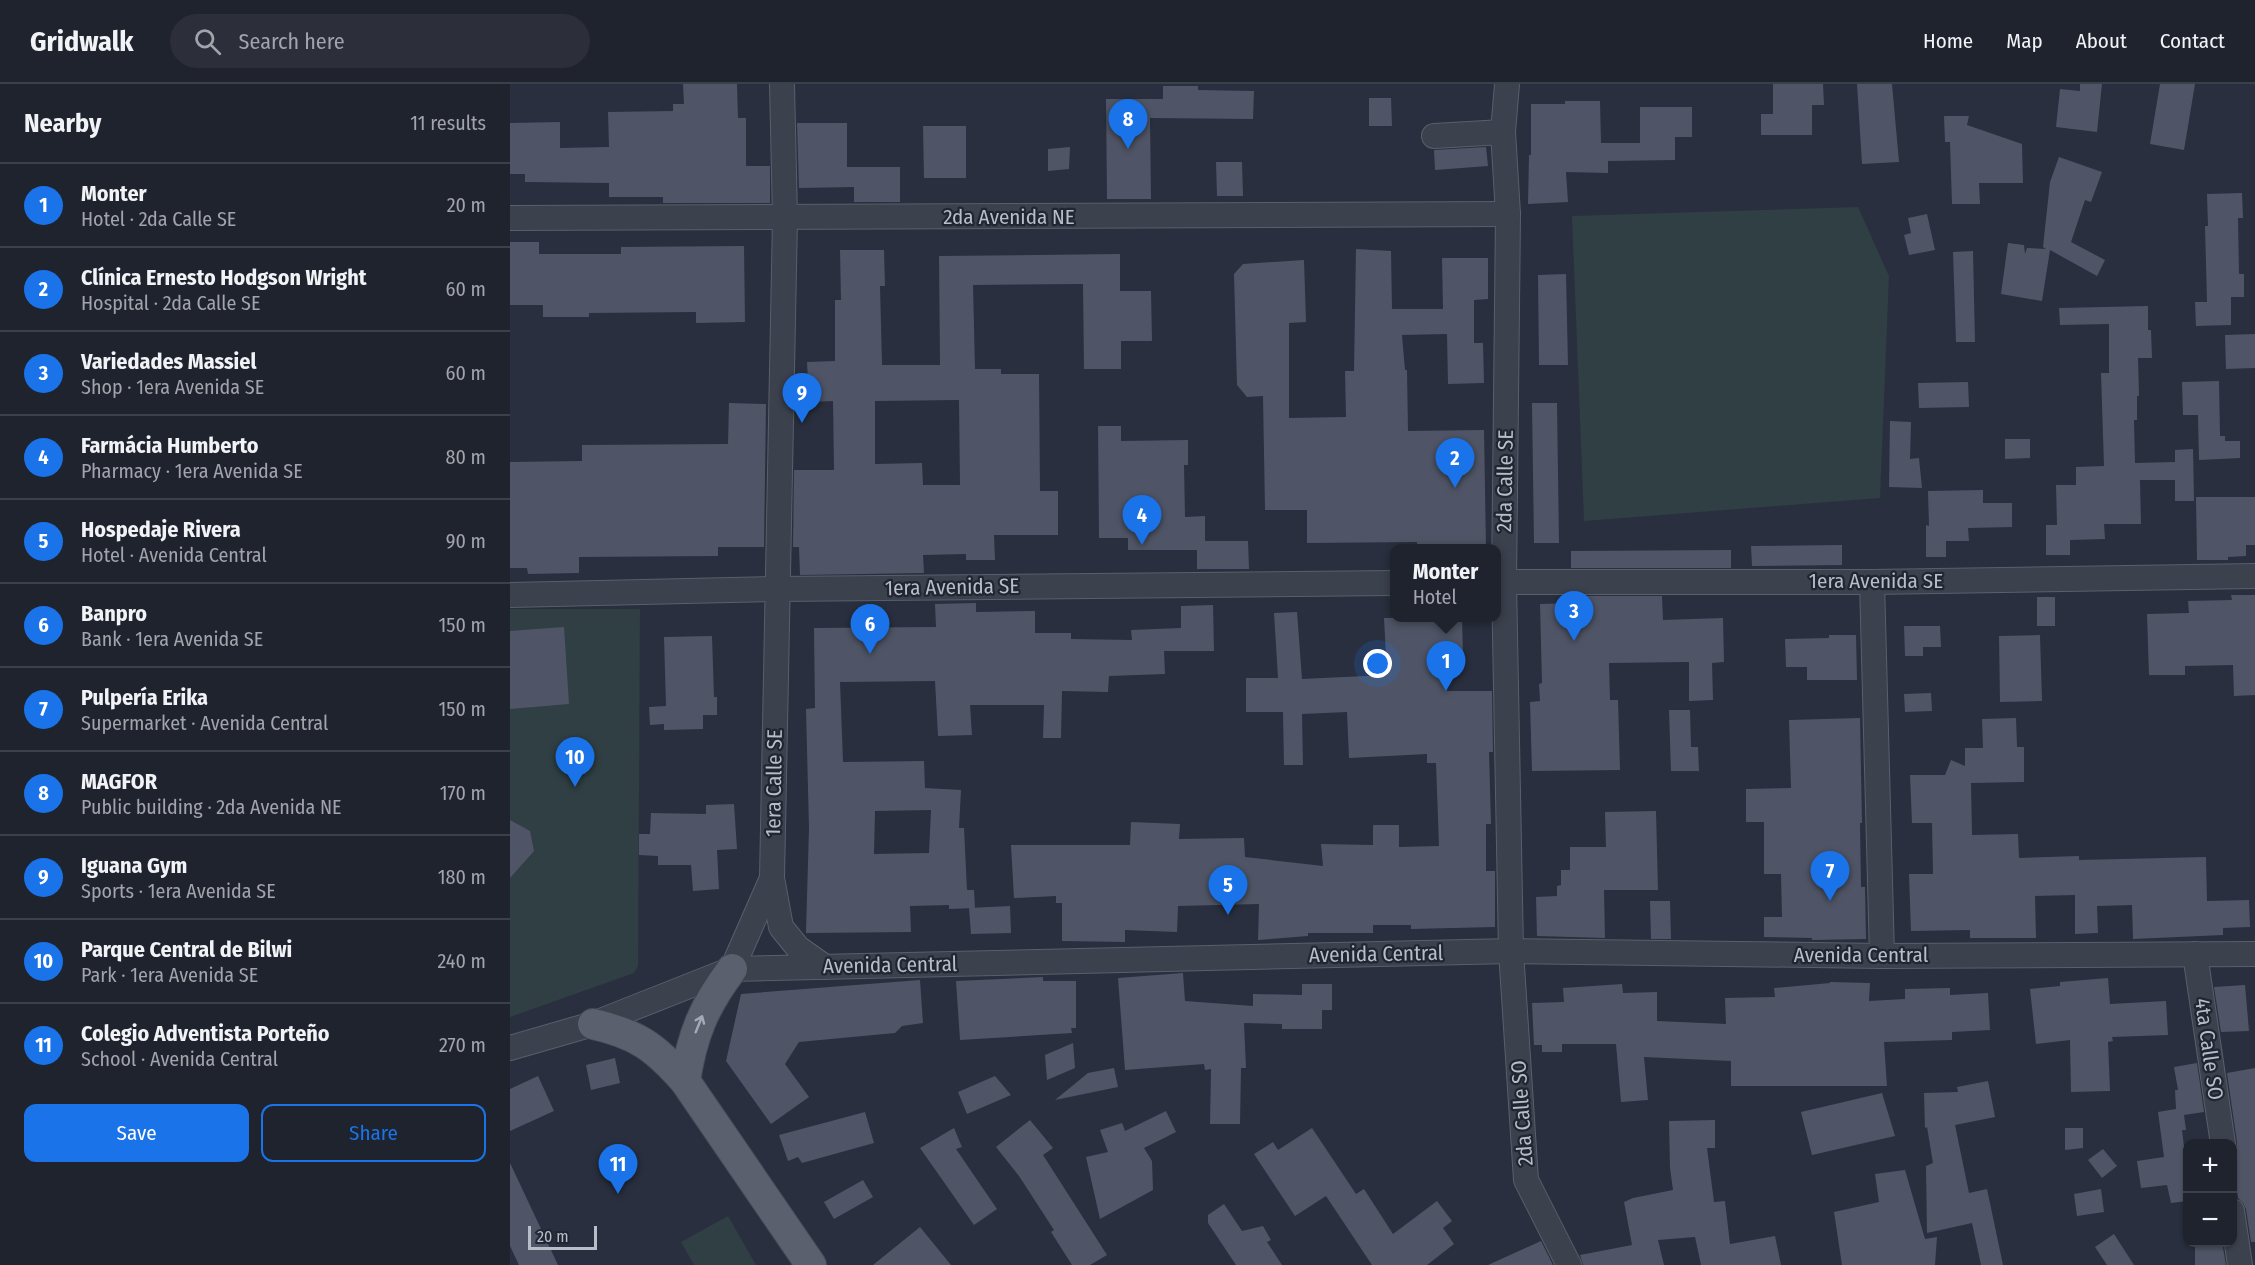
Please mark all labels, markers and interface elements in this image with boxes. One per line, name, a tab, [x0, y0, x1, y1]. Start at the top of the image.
search box	[170, 14, 590, 68]
text: Gridwalk	[30, 25, 134, 58]
icon: search	[191, 25, 224, 58]
text: Search here	[239, 28, 345, 55]
text: Home	[1923, 28, 1973, 54]
text: Map	[2006, 28, 2043, 54]
text: About	[2076, 28, 2127, 54]
text: Contact	[2160, 28, 2225, 54]
pin: 8	[1108, 100, 1148, 149]
text: Nearby	[24, 108, 101, 139]
text: 11 results	[410, 111, 486, 135]
text: Monter	[81, 180, 147, 207]
text: 1	[39, 193, 48, 217]
text: 20 m	[447, 193, 486, 217]
street label: 2da Avenida NE	[943, 204, 1075, 230]
text: Hotel · 2da Calle SE	[81, 207, 236, 231]
text: Clínica Ernesto Hodgson Wright	[81, 264, 366, 291]
text: 2	[39, 277, 48, 301]
text: 60 m	[446, 277, 486, 301]
text: Hospital · 2da Calle SE	[81, 291, 260, 315]
text: Variedades Massiel	[81, 348, 256, 375]
text: 3	[39, 361, 48, 385]
text: 60 m	[446, 361, 486, 385]
pin: 9	[782, 374, 822, 423]
text: Shop · 1era Avenida SE	[81, 375, 264, 399]
street label: 2da Calle SE	[1491, 429, 1519, 532]
text: Farmácia Humberto	[81, 432, 259, 459]
pin: 2	[1436, 438, 1474, 488]
text: 4	[38, 445, 49, 469]
text: 80 m	[446, 445, 486, 469]
text: Pharmacy · 1era Avenida SE	[81, 459, 303, 483]
pin: 4	[1122, 496, 1162, 545]
text: Hospedaje Rivera	[81, 516, 241, 543]
text: 5	[39, 529, 48, 553]
text: 90 m	[446, 529, 486, 553]
text: Hotel · Avenida Central	[81, 543, 267, 567]
popup	[1390, 544, 1501, 622]
text: Monter	[1413, 558, 1478, 585]
street label: 1era Avenida SE	[1809, 568, 1943, 594]
street label: 1era Avenida SE	[885, 573, 1019, 601]
text: Hotel	[1413, 585, 1457, 609]
pin: 3	[1554, 592, 1594, 641]
text: Banpro	[81, 600, 147, 627]
pin: 6	[850, 604, 890, 654]
text: 6	[38, 613, 49, 637]
text: 150 m	[439, 613, 486, 637]
text: Bank · 1era Avenida SE	[81, 627, 263, 651]
pin: 1	[1426, 642, 1466, 691]
your location	[1363, 649, 1392, 678]
text: Pulpería Erika	[81, 684, 208, 711]
text: 7	[39, 697, 48, 721]
text: 150 m	[439, 697, 486, 721]
text: Supermarket · Avenida Central	[81, 711, 328, 735]
street label: 1era Calle SE	[760, 729, 788, 837]
pin: 10	[556, 738, 594, 787]
text: MAGFOR	[81, 768, 157, 795]
text: 8	[38, 781, 49, 805]
text: 170 m	[440, 781, 486, 805]
text: Public building · 2da Avenida NE	[81, 795, 342, 819]
text: Iguana Gym	[81, 852, 187, 879]
pin: 7	[1810, 852, 1850, 901]
text: 9	[38, 865, 49, 889]
text: 180 m	[438, 865, 486, 889]
pin: 5	[1208, 866, 1248, 915]
text: Sports · 1era Avenida SE	[81, 879, 276, 903]
text: Parque Central de Bilwi	[81, 936, 292, 963]
street label: Avenida Central	[1309, 940, 1444, 968]
street label: Avenida Central	[1794, 942, 1929, 968]
text: 10	[34, 949, 53, 973]
text: 240 m	[437, 949, 486, 973]
street label: Avenida Central	[823, 951, 958, 979]
text: Park · 1era Avenida SE	[81, 963, 258, 987]
street label: 4ta Calle SO	[2189, 996, 2229, 1102]
one-way arrow	[694, 1016, 705, 1034]
text: Colegio Adventista Porteño	[81, 1020, 330, 1047]
text: 11	[35, 1033, 52, 1057]
text: 270 m	[439, 1033, 486, 1057]
text: School · Avenida Central	[81, 1047, 278, 1071]
street label: 2da Calle SO	[1505, 1059, 1539, 1167]
button: Save	[24, 1104, 249, 1162]
button: Share	[261, 1104, 486, 1162]
map controls	[2183, 1139, 2237, 1247]
button: +	[2183, 1139, 2237, 1193]
pin: 11	[598, 1144, 638, 1194]
button: −	[2183, 1193, 2237, 1247]
scale bar	[528, 1223, 597, 1250]
text: 20 m	[537, 1227, 568, 1246]

